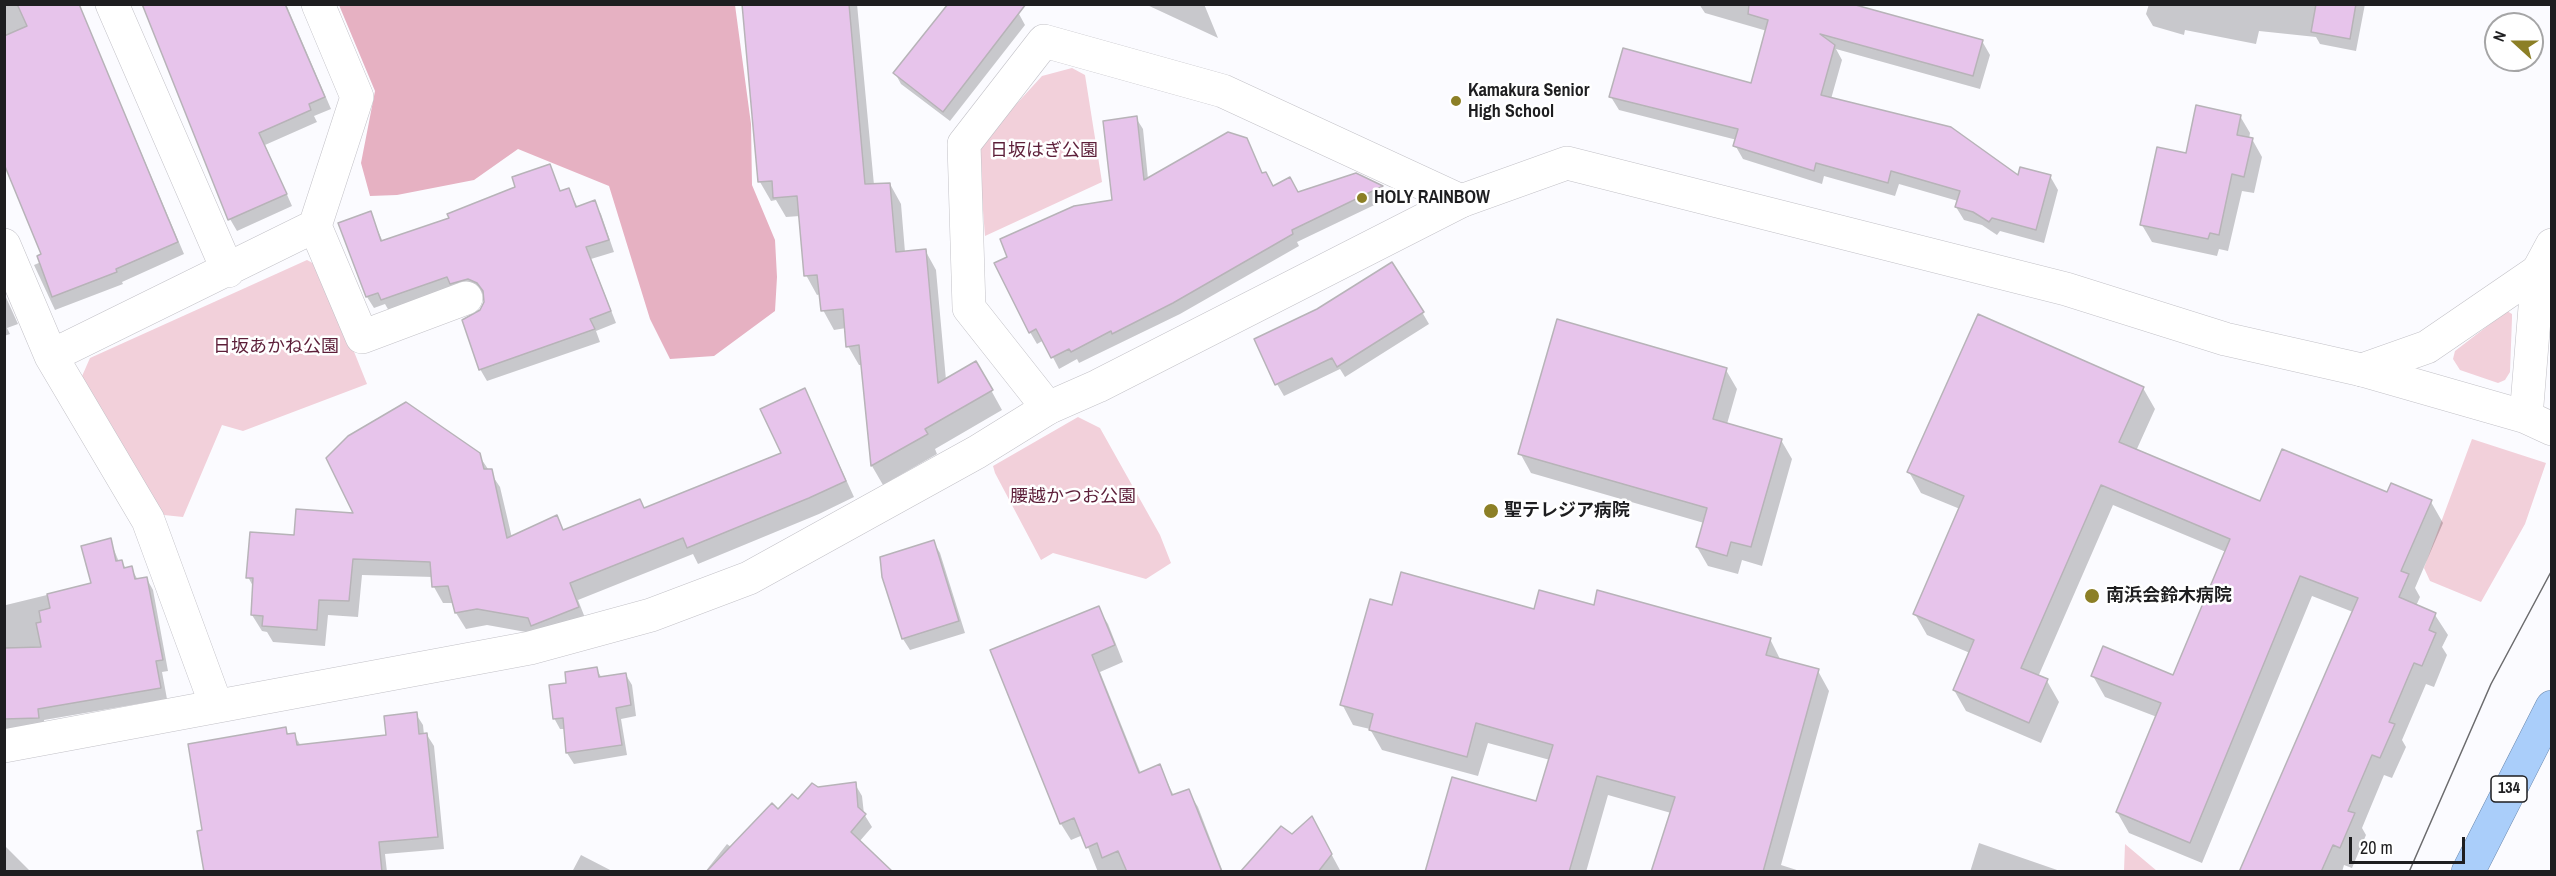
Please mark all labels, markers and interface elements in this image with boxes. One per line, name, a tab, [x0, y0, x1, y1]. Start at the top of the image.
north arrow	[2484, 12, 2544, 72]
text: N	[2487, 28, 2511, 45]
place label: Kamakura Senior High School	[1468, 80, 1589, 122]
marker: Kamakura Senior High School	[1449, 94, 1463, 108]
park label: 日坂はぎ公園	[990, 140, 1098, 162]
place label: HOLY RAINBOW	[1374, 187, 1490, 209]
marker: HOLY RAINBOW	[1355, 191, 1369, 205]
park label: 日坂あかね公園	[213, 336, 339, 358]
park label: 腰越かつお公園	[1010, 486, 1136, 508]
place label: 聖テレジア病院	[1504, 500, 1630, 522]
marker: 聖テレジア病院	[1482, 502, 1500, 520]
place label: 南浜会鈴木病院	[2106, 585, 2232, 607]
marker: 南浜会鈴木病院	[2083, 587, 2101, 605]
road number: 134	[2491, 776, 2527, 802]
scale bar	[2352, 825, 2468, 863]
text: 20 m	[2360, 835, 2393, 860]

